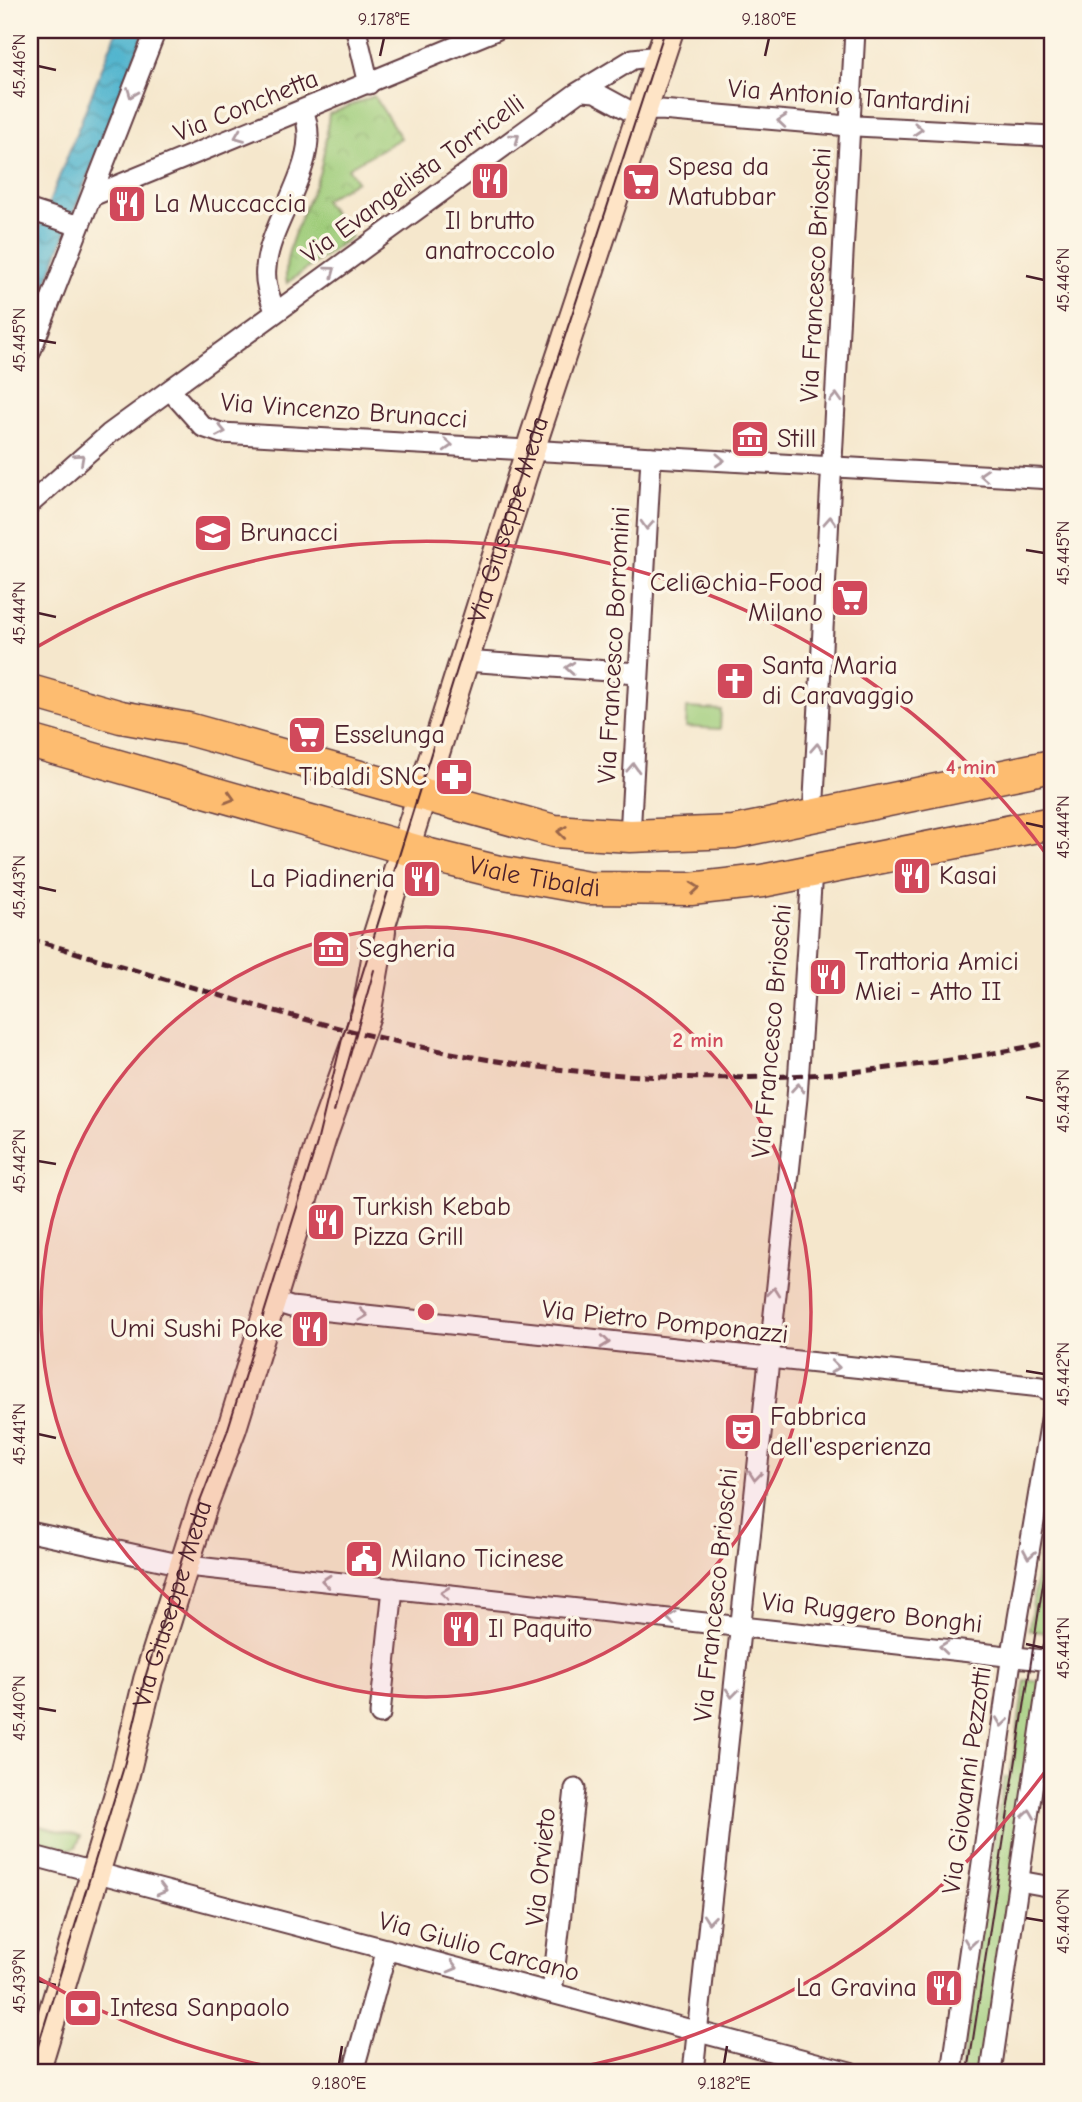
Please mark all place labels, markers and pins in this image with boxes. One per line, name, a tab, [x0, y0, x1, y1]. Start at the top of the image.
place label: Spesa da Matubbar	[668, 152, 776, 212]
restaurant icon: Il brutto anatroccolo	[469, 160, 511, 202]
supermarket icon: Spesa da Matubbar	[620, 161, 662, 203]
restaurant icon: La Muccaccia	[106, 183, 148, 225]
place label: La Muccaccia	[154, 189, 307, 219]
place label: Il brutto anatroccolo	[425, 206, 555, 266]
museum icon: Still	[729, 418, 771, 460]
place label: Still	[777, 424, 816, 454]
school or university icon: Brunacci	[192, 512, 234, 554]
place label: Brunacci	[240, 518, 339, 548]
place label: Celi@chia-Food Milano	[650, 568, 823, 628]
supermarket icon: Celi@chia-Food Milano	[829, 577, 871, 619]
place label: Santa Maria di Caravaggio	[762, 651, 914, 711]
church icon: Santa Maria di Caravaggio	[714, 660, 756, 702]
supermarket icon: Esselunga	[286, 714, 328, 756]
place label: Esselunga	[334, 720, 445, 750]
pharmacy icon: Tibaldi SNC	[433, 756, 475, 798]
place label: Tibaldi SNC	[299, 762, 427, 792]
restaurant icon: Kasai	[891, 855, 933, 897]
restaurant icon: La Piadineria	[401, 858, 443, 900]
place label: Kasai	[939, 861, 997, 891]
place label: La Piadineria	[250, 864, 395, 894]
museum icon: Segheria	[310, 928, 352, 970]
place label: Segheria	[358, 934, 456, 964]
place label: Trattoria Amici Miei - Atto II	[855, 947, 1019, 1007]
restaurant icon: Trattoria Amici Miei - Atto II	[807, 956, 849, 998]
place label: Turkish Kebab Pizza Grill	[353, 1192, 511, 1252]
restaurant icon: Turkish Kebab Pizza Grill	[305, 1201, 347, 1243]
centre of rings	[414, 1300, 438, 1324]
restaurant icon: Umi Sushi Poke	[289, 1308, 331, 1350]
place label: Umi Sushi Poke	[110, 1314, 283, 1344]
place label: Fabbrica dell'esperienza	[770, 1402, 932, 1462]
theatre icon: Fabbrica dell'esperienza	[722, 1411, 764, 1453]
public building icon: Milano Ticinese	[343, 1538, 385, 1580]
place label: Milano Ticinese	[391, 1544, 564, 1574]
restaurant icon: Il Paquito	[440, 1608, 482, 1650]
place label: Il Paquito	[488, 1614, 593, 1644]
restaurant icon: La Gravina	[923, 1967, 965, 2009]
place label: La Gravina	[796, 1973, 917, 2003]
bank icon: Intesa Sanpaolo	[62, 1987, 104, 2029]
place label: Intesa Sanpaolo	[110, 1993, 290, 2023]

